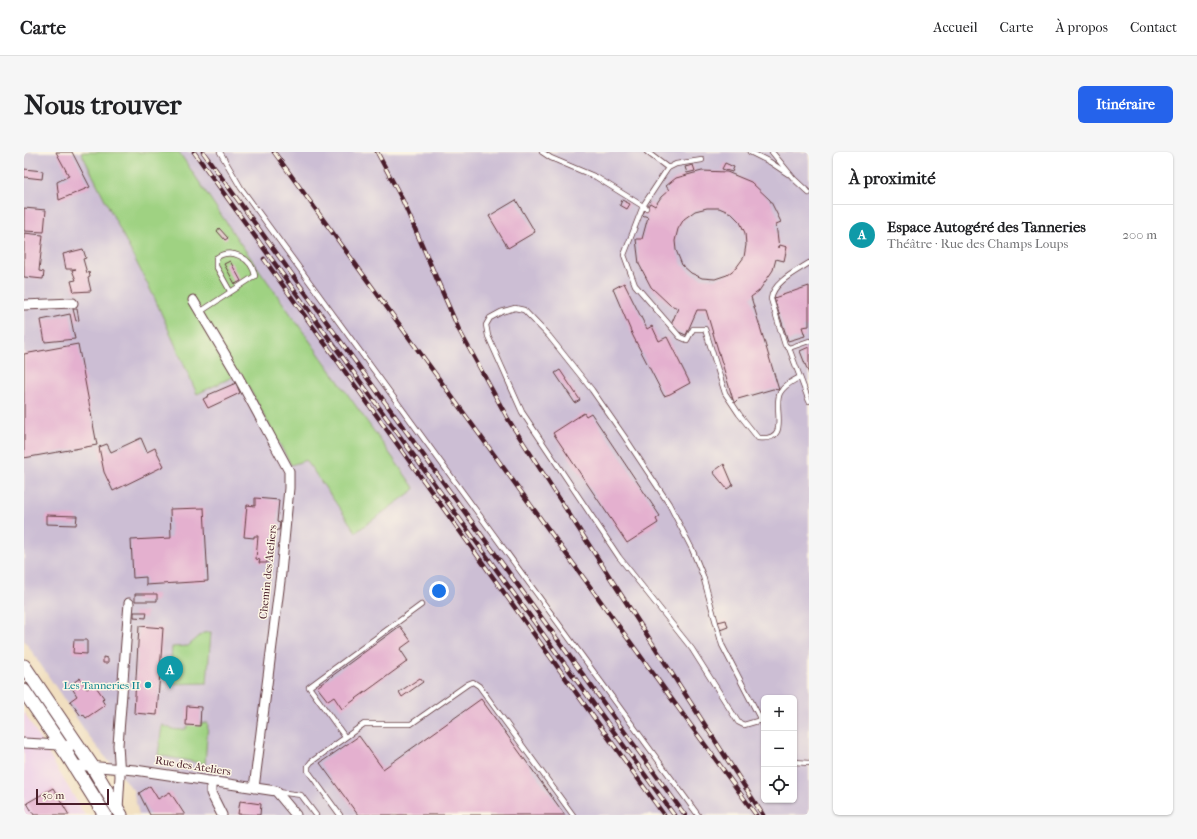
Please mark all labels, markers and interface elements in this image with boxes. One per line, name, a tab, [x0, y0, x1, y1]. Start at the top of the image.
text: Carte	[20, 17, 66, 39]
text: Accueil	[933, 19, 978, 36]
text: Carte	[1000, 19, 1033, 36]
text: À propos	[1055, 19, 1108, 36]
text: Contact	[1130, 19, 1177, 36]
button: Itinéraire	[1078, 86, 1173, 123]
text: Nous trouver	[24, 88, 181, 121]
text: À proximité	[849, 168, 936, 188]
text: Espace Autogéré des Tanneries	[887, 218, 1086, 236]
text: A	[858, 227, 866, 242]
text: 200 m	[1122, 227, 1157, 242]
text: Théâtre · Rue des Champs Loups	[887, 236, 1068, 251]
street label: Chemin des Ateliers	[257, 524, 279, 620]
your location	[429, 581, 449, 601]
pin: A	[157, 656, 183, 689]
place label: Les Tanneries II	[63, 679, 141, 692]
marker: Les Tanneries II	[143, 680, 153, 690]
map controls	[761, 695, 797, 803]
button: +	[761, 695, 797, 731]
button: −	[761, 731, 797, 767]
street label: Rue des Ateliers	[154, 754, 232, 778]
button: locate	[761, 767, 797, 803]
scale bar	[36, 787, 109, 806]
text: 50 m	[42, 789, 64, 802]

